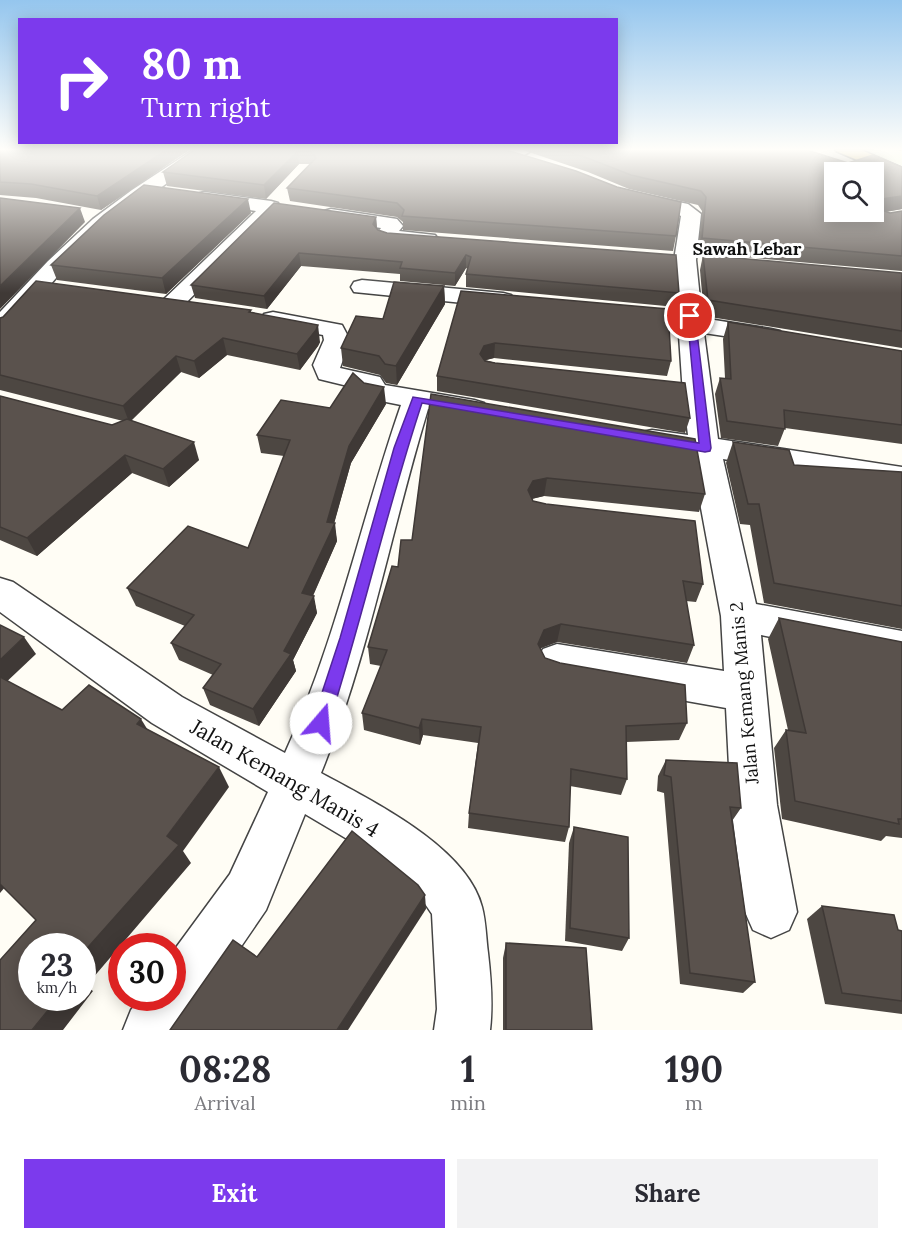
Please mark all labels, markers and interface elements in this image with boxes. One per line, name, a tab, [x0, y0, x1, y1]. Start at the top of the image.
text: 80 m	[141, 37, 241, 91]
icon: right	[42, 42, 120, 120]
text: Turn right	[141, 90, 270, 124]
map controls	[824, 162, 884, 222]
button: search	[824, 162, 884, 222]
district label: Sawah Lebar	[693, 237, 802, 260]
pin	[664, 290, 715, 341]
icon: arrive	[673, 299, 706, 332]
street label: Jalan Kemang Manis 2	[725, 601, 764, 786]
position arrow	[289, 691, 353, 755]
street label: Jalan Kemang Manis 4	[185, 712, 384, 843]
speed limit sign: 30	[108, 933, 186, 1011]
text: 23	[41, 946, 73, 984]
text: km/h	[37, 978, 77, 997]
text: 08:28	[179, 1046, 271, 1092]
text: 1	[461, 1046, 475, 1092]
text: 190	[665, 1046, 723, 1092]
text: Arrival	[195, 1090, 256, 1115]
text: min	[450, 1090, 486, 1115]
text: m	[685, 1090, 703, 1115]
button: Exit	[24, 1159, 445, 1228]
button: Share	[457, 1159, 878, 1228]

